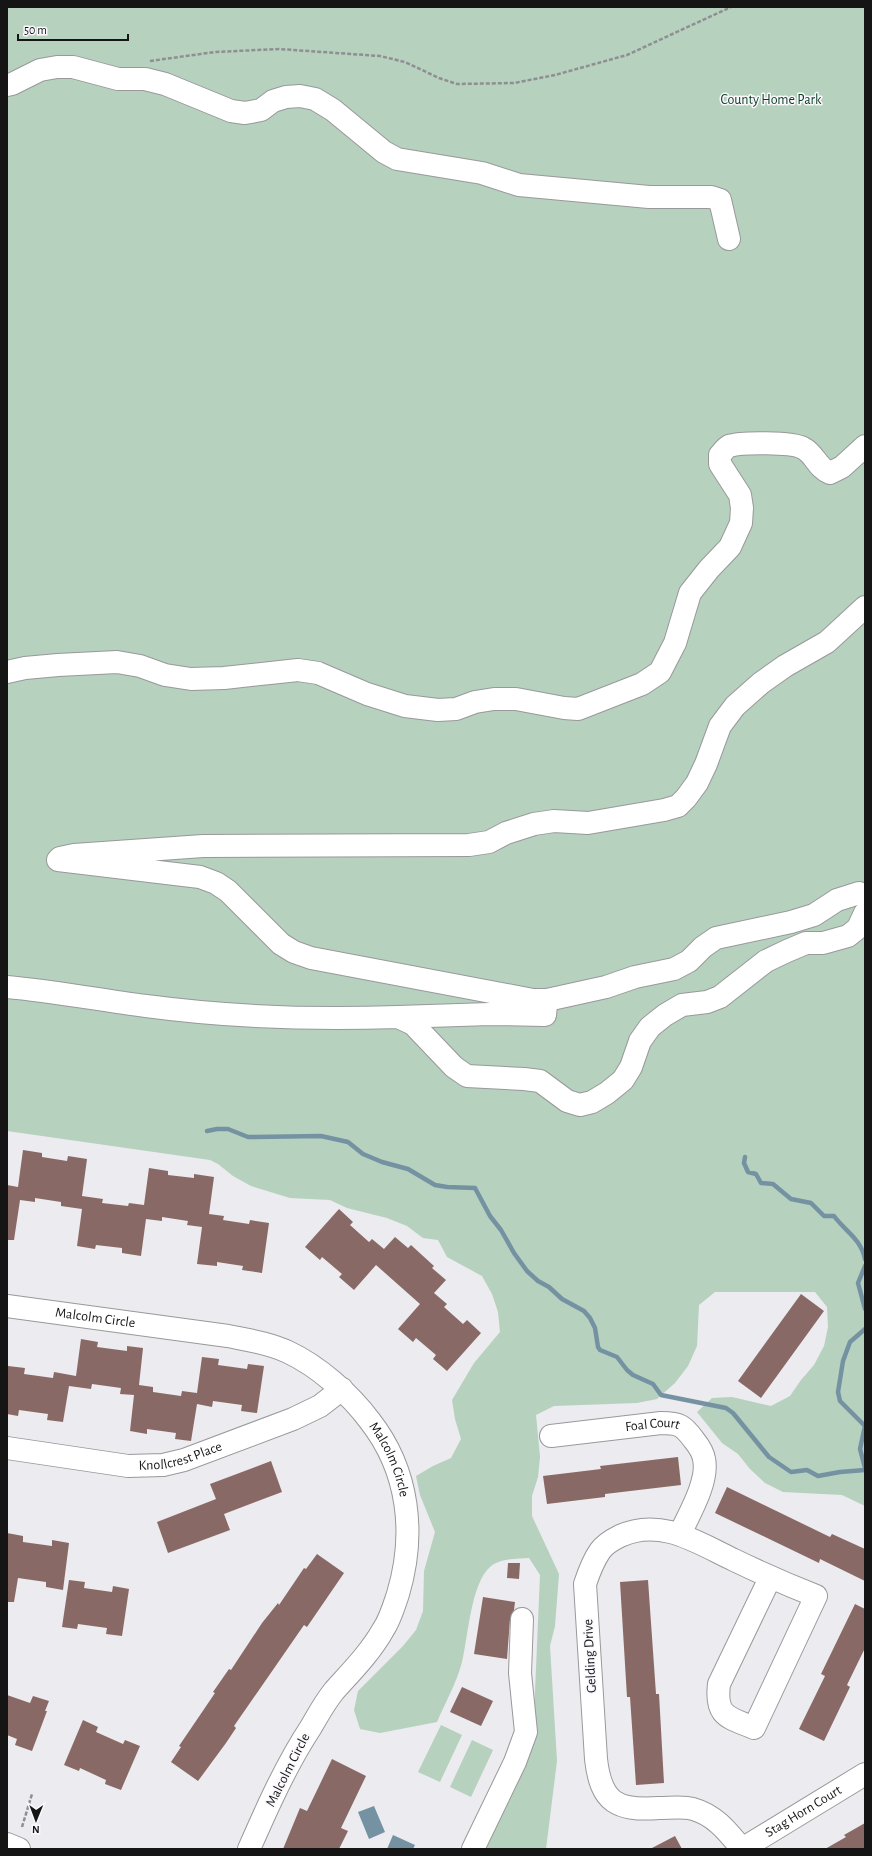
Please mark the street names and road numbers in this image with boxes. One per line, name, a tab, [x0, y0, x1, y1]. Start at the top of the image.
street label: Malcolm Circle	[54, 1306, 136, 1330]
street label: Foal Court	[624, 1416, 682, 1434]
street label: Malcolm Circle	[366, 1420, 411, 1498]
street label: Knollcrest Place	[139, 1439, 224, 1473]
street label: Gelding Drive	[581, 1619, 599, 1693]
street label: Malcolm Circle	[263, 1731, 313, 1809]
street label: Stag Horn Court	[763, 1783, 845, 1840]

